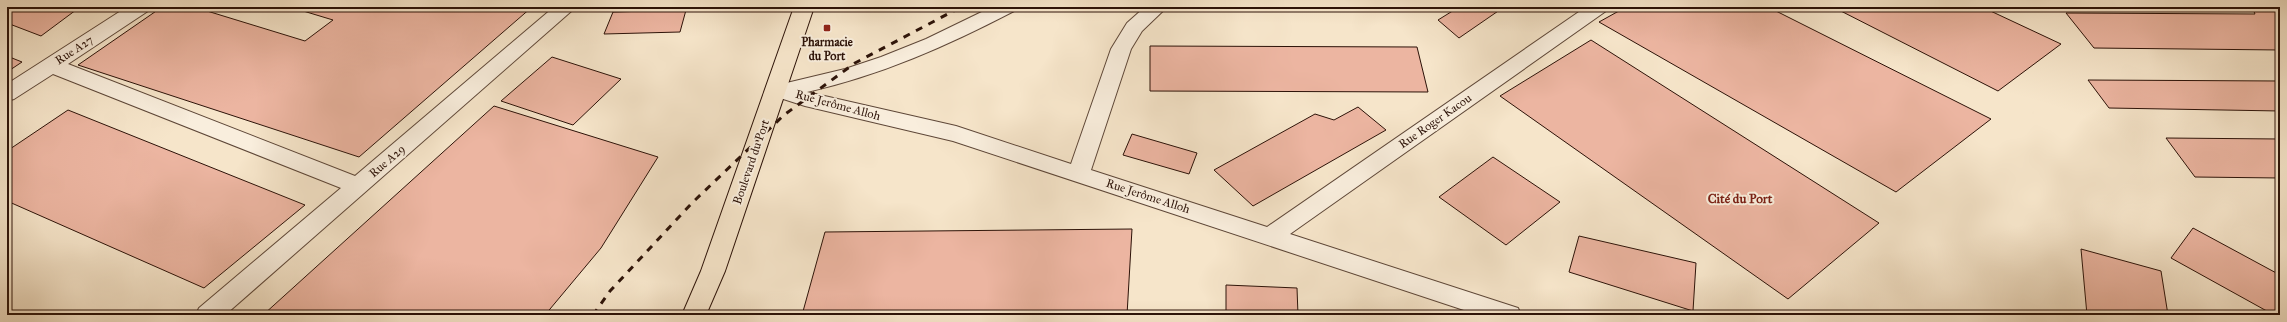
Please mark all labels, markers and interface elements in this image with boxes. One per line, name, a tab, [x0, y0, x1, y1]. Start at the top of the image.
marker: Pharmacie du Port	[822, 23, 832, 33]
street label: Rue A27	[52, 33, 96, 67]
place label: Pharmacie du Port	[801, 35, 853, 63]
street label: Rue Jerôme Alloh	[794, 87, 882, 124]
street label: Rue Roger Kacou	[1396, 90, 1475, 152]
street label: Boulevard du Port	[730, 117, 772, 206]
street label: Rue A29	[366, 142, 408, 180]
street label: Rue Jerôme Alloh	[1104, 176, 1192, 217]
district label: Cité du Port	[1708, 191, 1773, 207]

